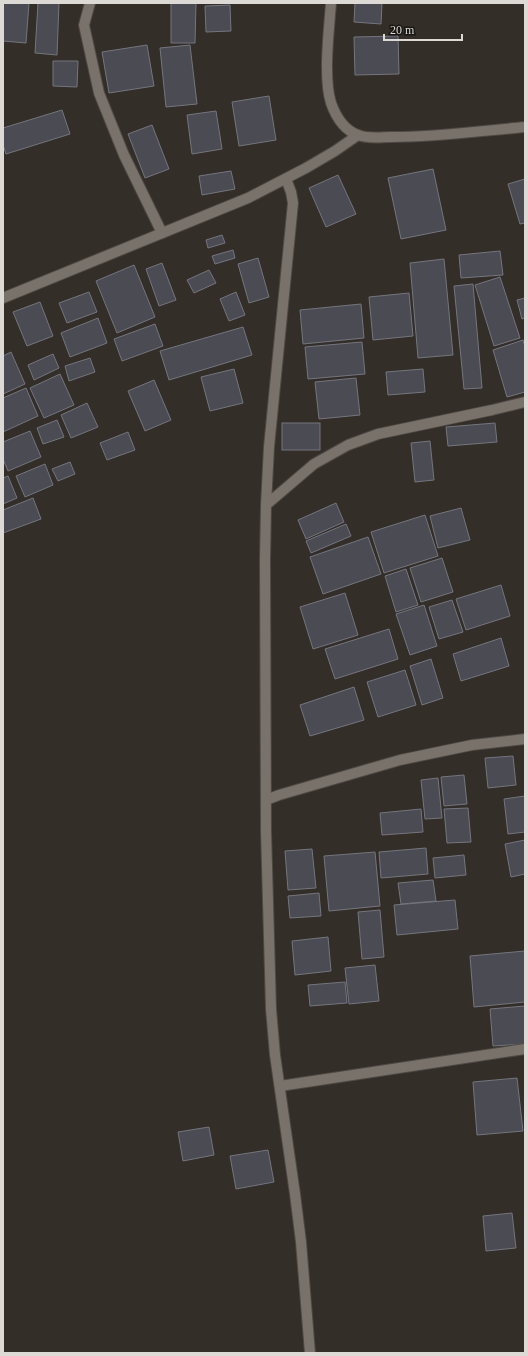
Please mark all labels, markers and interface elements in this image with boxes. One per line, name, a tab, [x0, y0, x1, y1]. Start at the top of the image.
scale bar	[384, 16, 462, 42]
text: 20 m	[390, 23, 415, 37]

